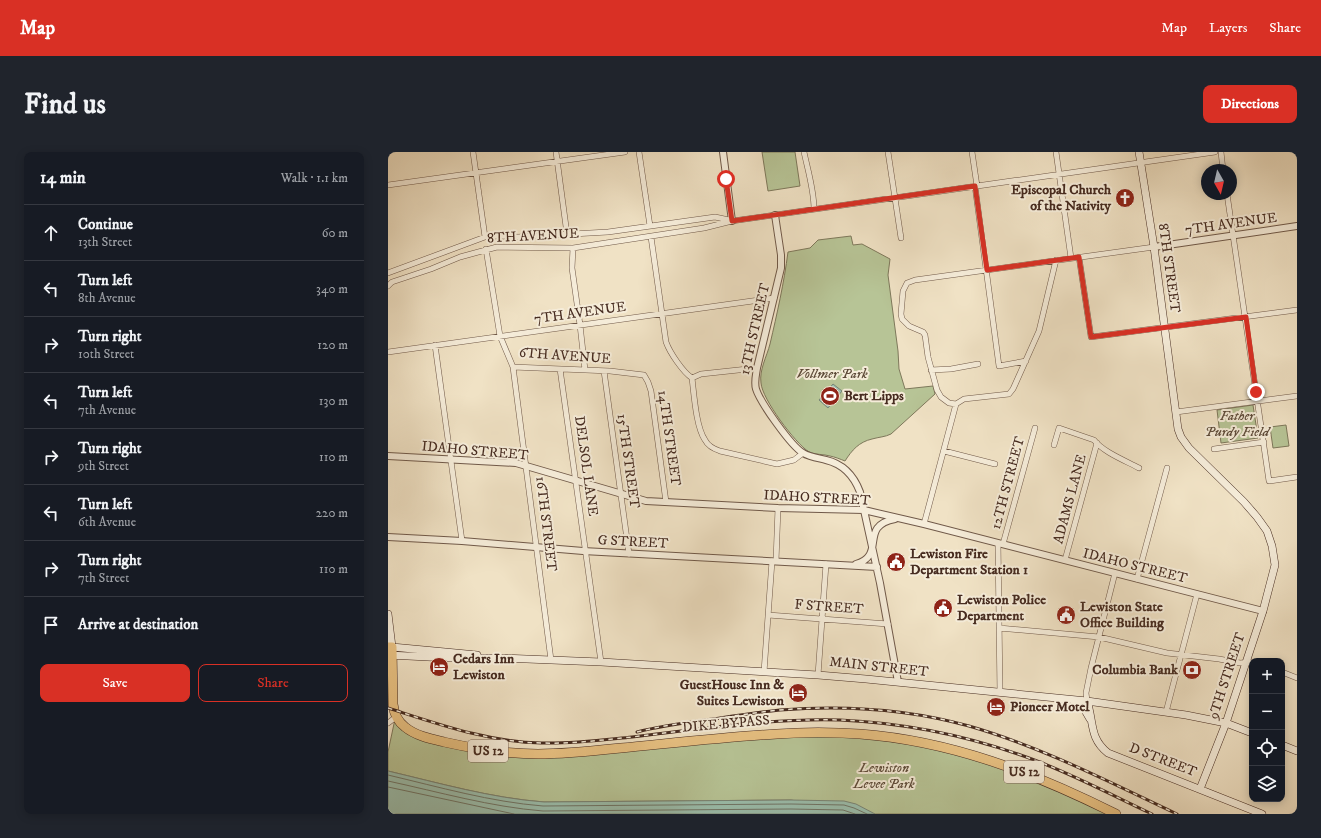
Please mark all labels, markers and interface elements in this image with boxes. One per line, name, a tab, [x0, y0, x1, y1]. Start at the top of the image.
text: Map	[20, 17, 55, 40]
text: Map	[1161, 19, 1187, 37]
text: Layers	[1209, 19, 1247, 37]
text: Share	[1269, 19, 1301, 37]
button: Directions	[1203, 85, 1297, 123]
text: Find us	[24, 87, 106, 122]
north arrow	[1201, 164, 1237, 200]
text: 14 min	[40, 167, 86, 189]
text: Walk · 1.1 km	[281, 170, 348, 186]
route start	[717, 170, 735, 188]
place label: Episcopal Church of the Nativity	[1011, 181, 1112, 215]
church icon: Episcopal Church of the Nativity	[1114, 187, 1136, 209]
street label: 7TH AVENUE	[1184, 209, 1278, 239]
text: Continue	[78, 215, 133, 234]
icon: ahead	[40, 222, 62, 244]
street label: 8TH STREET	[1154, 222, 1184, 314]
text: 60 m	[322, 225, 348, 241]
street label: 8TH AVENUE	[487, 225, 579, 247]
text: 13th Street	[78, 234, 132, 250]
text: Turn left	[78, 271, 132, 290]
icon: left	[40, 278, 62, 300]
text: 340 m	[316, 281, 348, 297]
street label: 13TH STREET	[736, 281, 774, 377]
text: 8th Avenue	[78, 290, 136, 306]
street label: 7TH AVENUE	[533, 298, 627, 328]
text: Turn right	[78, 327, 141, 346]
icon: right	[40, 334, 62, 356]
text: 120 m	[317, 337, 348, 353]
street label: 6TH AVENUE	[518, 344, 612, 368]
text: 10th Street	[78, 346, 134, 362]
park label: Vollmer Park	[796, 365, 868, 383]
text: Turn left	[78, 383, 132, 402]
route end	[1247, 383, 1265, 401]
sports icon: Bert Lipps	[819, 385, 841, 407]
place label: Bert Lipps	[844, 387, 904, 405]
street label: 14TH STREET	[653, 389, 685, 487]
icon: left	[40, 390, 62, 412]
text: 130 m	[319, 393, 348, 409]
text: 7th Avenue	[78, 402, 136, 418]
park label: Father Purdy Field	[1205, 407, 1272, 441]
street label: 15TH STREET	[612, 413, 644, 510]
street label: DELSOL LANE	[570, 415, 602, 517]
street label: 12TH STREET	[987, 434, 1029, 531]
street label: IDAHO STREET	[421, 437, 530, 465]
text: Turn right	[78, 439, 141, 458]
icon: right	[40, 446, 62, 468]
text: 110 m	[319, 449, 348, 465]
street label: ADAMS LANE	[1049, 452, 1091, 546]
text: 9th Street	[78, 458, 129, 474]
street label: 16TH STREET	[531, 476, 561, 573]
street label: IDAHO STREET	[763, 486, 871, 510]
text: Turn left	[78, 495, 132, 514]
icon: left	[40, 502, 62, 524]
text: 220 m	[316, 505, 348, 521]
text: 6th Avenue	[78, 514, 136, 530]
street label: G STREET	[597, 531, 669, 553]
street label: IDAHO STREET	[1081, 544, 1190, 588]
place label: Lewiston Fire Department Station 1	[910, 545, 1028, 579]
text: Turn right	[78, 551, 141, 570]
public building icon: Lewiston Fire Department Station 1	[885, 551, 907, 573]
icon: right	[40, 558, 62, 580]
text: 110 m	[319, 561, 348, 577]
text: 7th Street	[78, 570, 129, 586]
place label: Lewiston Police Department	[957, 591, 1046, 625]
street label: F STREET	[794, 596, 865, 618]
public building icon: Lewiston Police Department	[932, 597, 954, 619]
place label: Lewiston State Office Building	[1080, 598, 1165, 632]
public building icon: Lewiston State Office Building	[1055, 604, 1077, 626]
icon: arrive	[40, 614, 62, 636]
text: Arrive at destination	[78, 615, 198, 634]
street label: 9TH STREET	[1204, 630, 1250, 723]
place label: Cedars Inn Lewiston	[453, 650, 515, 684]
street label: MAIN STREET	[828, 653, 930, 681]
hotel icon: Cedars Inn Lewiston	[428, 656, 450, 678]
map controls	[1249, 658, 1285, 802]
button: +	[1249, 658, 1285, 694]
bank icon: Columbia Bank	[1181, 659, 1203, 681]
place label: Columbia Bank	[1092, 661, 1179, 679]
button: Save	[40, 664, 190, 702]
button: Share	[198, 664, 348, 702]
place label: GuestHouse Inn & Suites Lewiston	[680, 676, 785, 710]
hotel icon: GuestHouse Inn & Suites Lewiston	[787, 682, 809, 704]
button: −	[1249, 694, 1285, 730]
hotel icon: Pioneer Motel	[985, 696, 1007, 718]
place label: Pioneer Motel	[1010, 698, 1090, 716]
street label: DIKE BYPASS	[681, 711, 771, 737]
button: locate	[1249, 730, 1285, 766]
street label: D STREET	[1127, 739, 1200, 781]
road number: US 12	[468, 740, 508, 762]
park label: Lewiston Levee Park	[852, 759, 915, 793]
road number: US 12	[1004, 761, 1044, 783]
button: layers	[1249, 766, 1285, 802]

